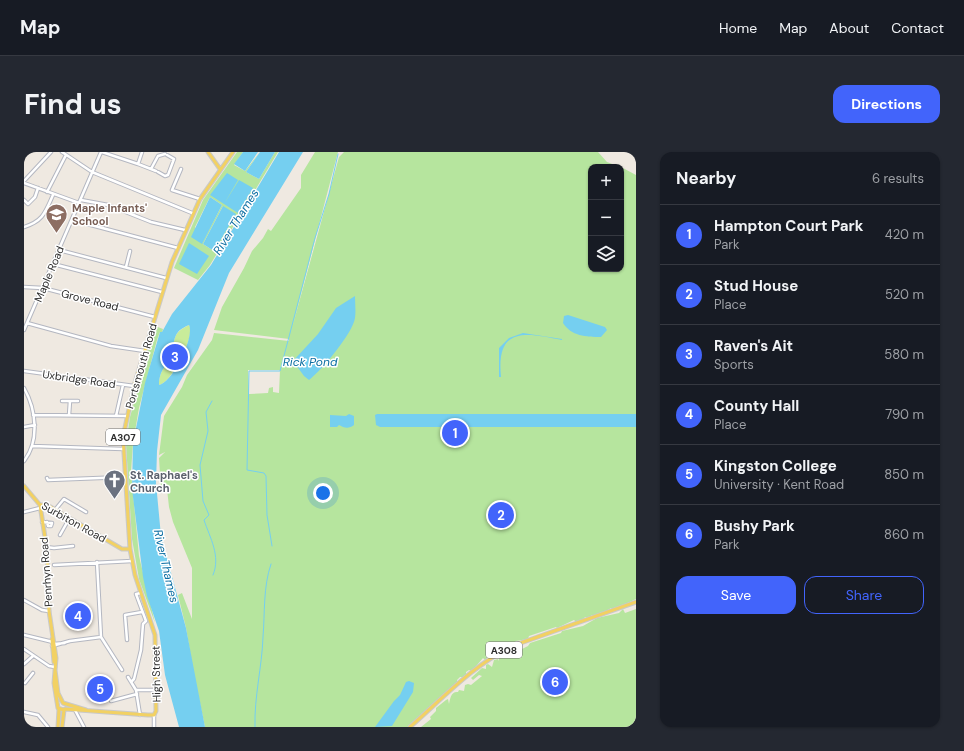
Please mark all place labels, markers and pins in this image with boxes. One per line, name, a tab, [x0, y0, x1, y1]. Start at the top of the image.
school or university icon: Maple Infants' School	[43, 201, 69, 234]
place label: Maple Infants' School	[72, 201, 147, 228]
pin: 3	[162, 342, 188, 372]
pin: 1	[442, 418, 468, 448]
church icon: St. Raphael's Church	[102, 468, 128, 501]
place label: St. Raphael's Church	[130, 468, 198, 495]
pin: 2	[488, 500, 514, 530]
pin: 4	[65, 601, 91, 631]
pin: 6	[542, 667, 568, 697]
pin: 5	[87, 674, 113, 704]

